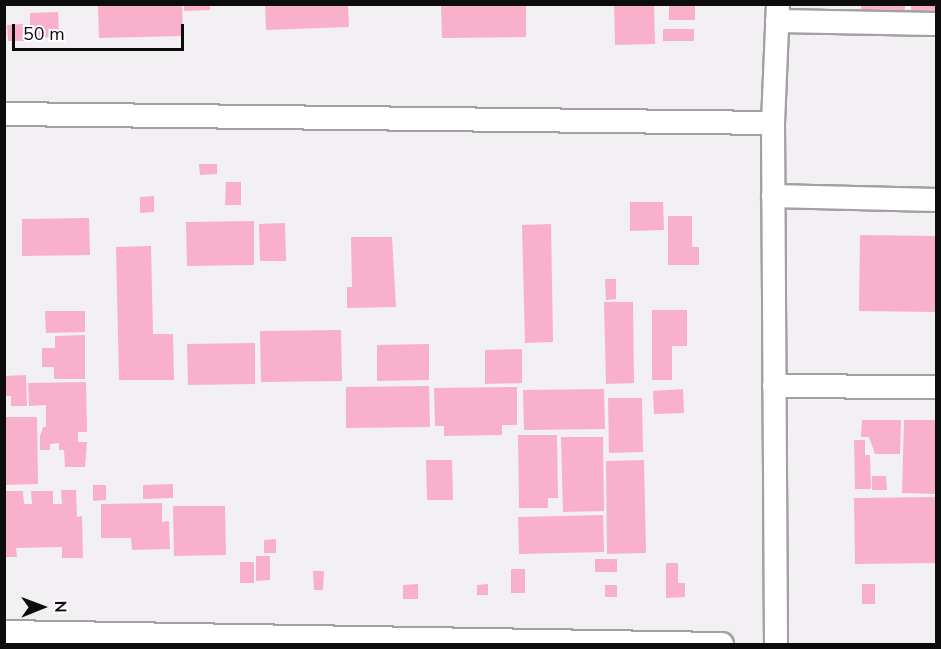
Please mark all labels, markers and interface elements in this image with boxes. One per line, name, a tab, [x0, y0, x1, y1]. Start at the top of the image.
scale bar	[15, 12, 188, 50]
text: 50 m	[23, 22, 65, 46]
north arrow	[12, 577, 72, 637]
text: N	[49, 601, 71, 613]

